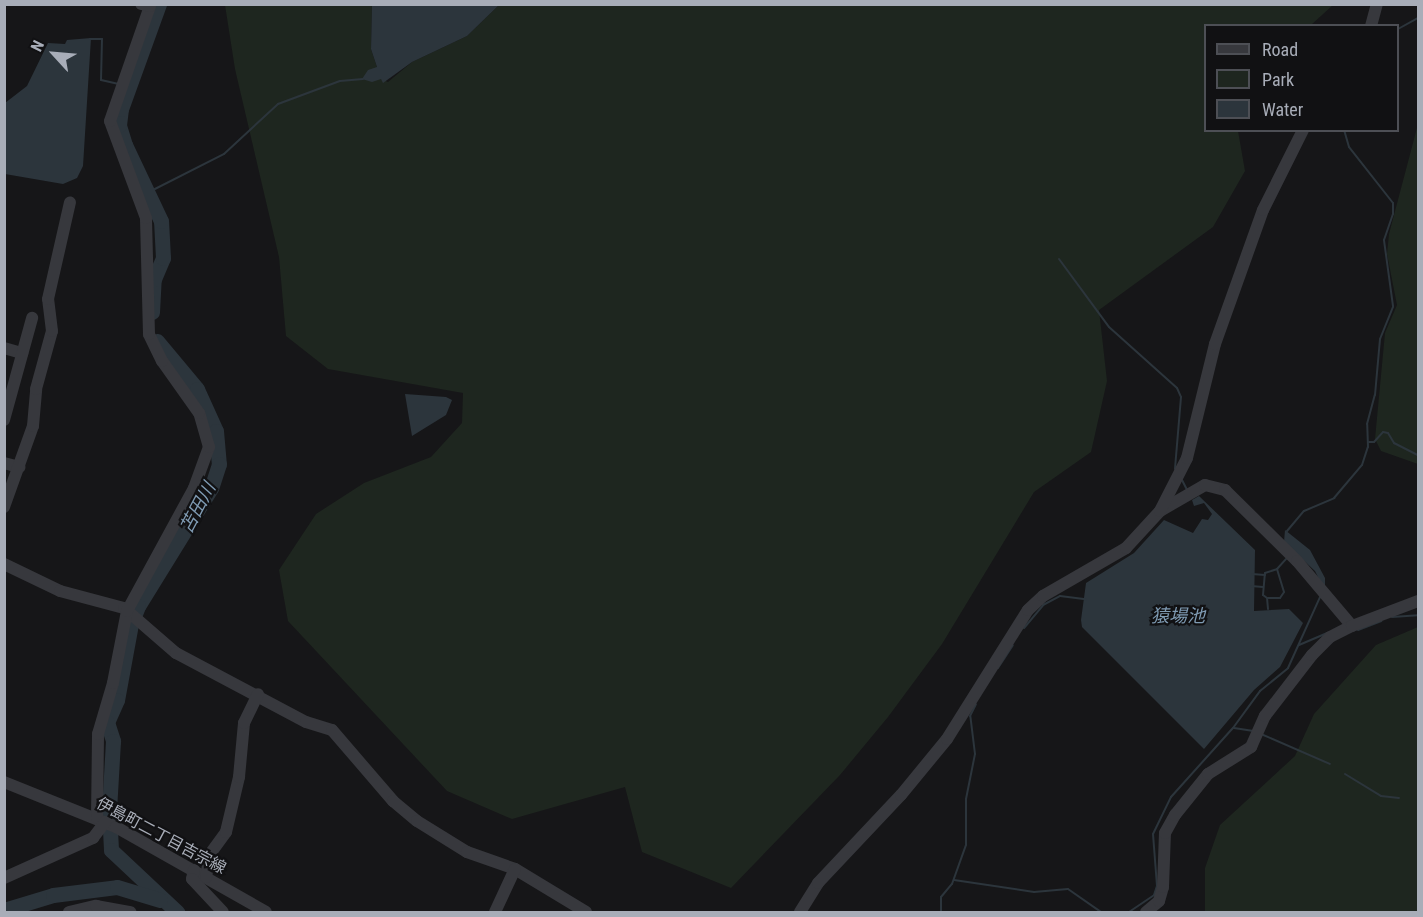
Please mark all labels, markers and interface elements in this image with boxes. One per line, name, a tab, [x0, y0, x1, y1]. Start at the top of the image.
north arrow	[24, 24, 84, 84]
legend	[1204, 24, 1399, 132]
text: N	[27, 37, 48, 54]
text: Road	[1262, 39, 1298, 60]
text: Park	[1262, 69, 1294, 90]
text: Water	[1262, 99, 1303, 120]
water label: 苫田川	[176, 479, 220, 537]
water label: 猿場池	[1151, 605, 1205, 627]
street label: 伊島町二丁目吉宗線	[93, 794, 229, 878]

